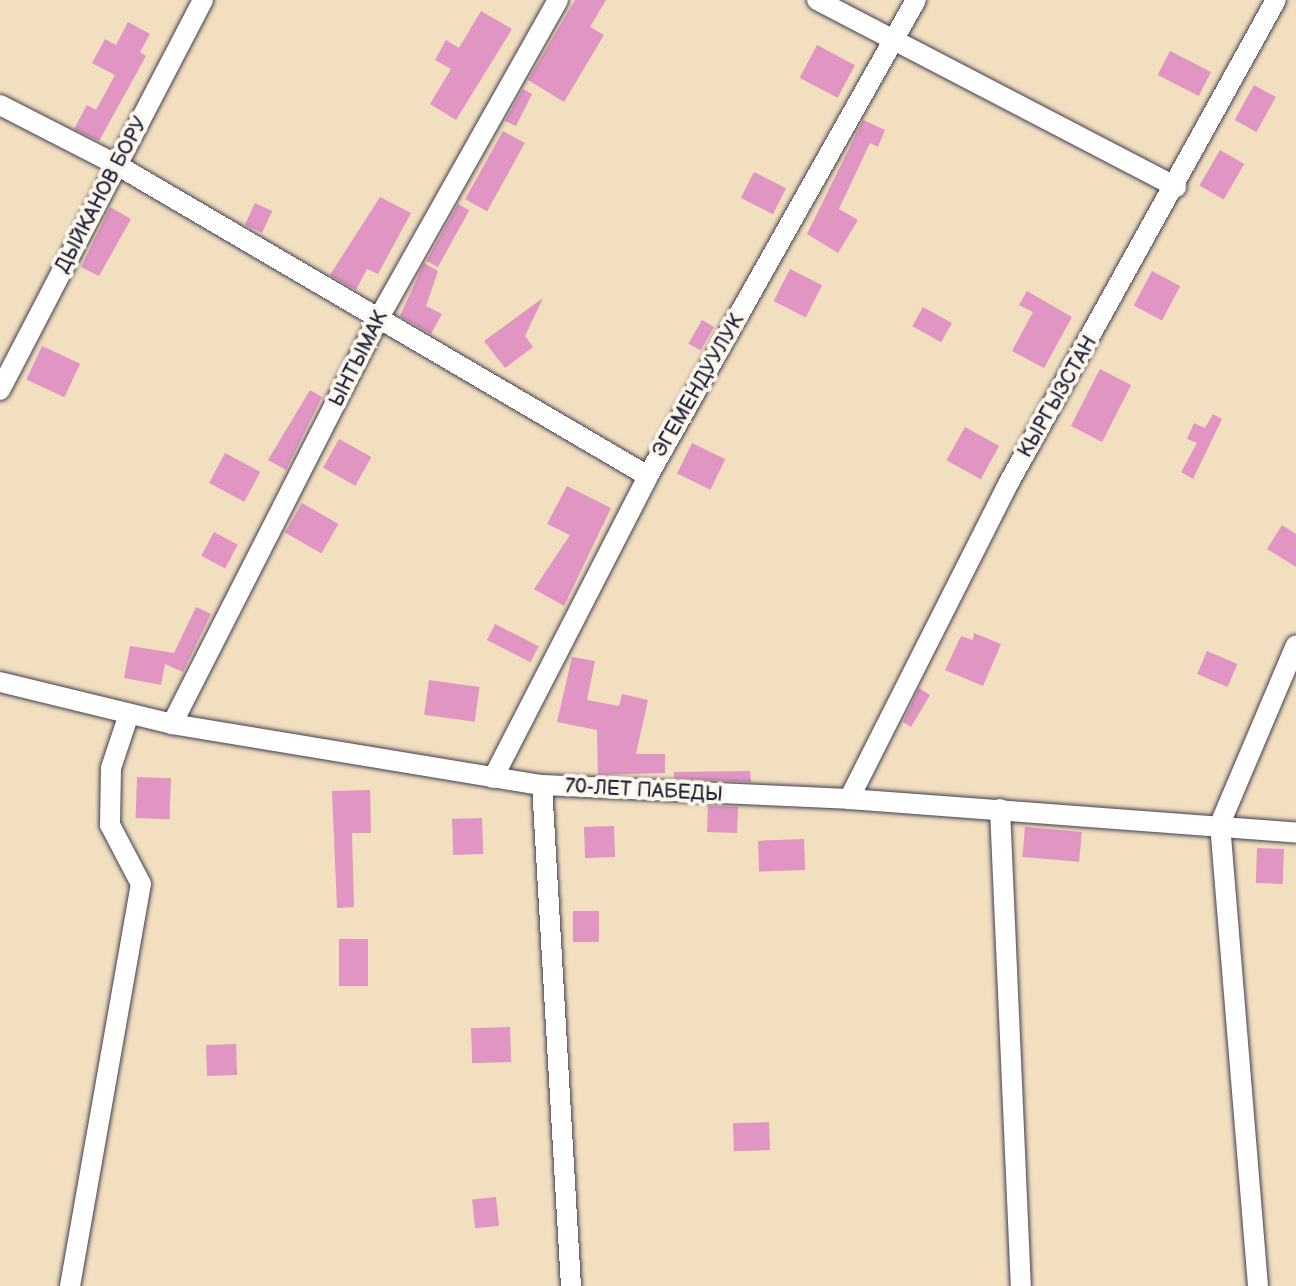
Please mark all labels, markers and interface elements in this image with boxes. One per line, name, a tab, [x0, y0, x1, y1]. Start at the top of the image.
street label: ДЫЙКАНОВ БОРУ	[51, 113, 153, 277]
street label: ЫНТЫМАК	[325, 307, 393, 411]
street label: ЭГЕМЕНДУУЛУК	[648, 310, 750, 462]
street label: КЫРГЫЗСТАН	[1013, 332, 1103, 462]
street label: 70-ЛЕТ ПАБЕДЫ	[565, 775, 723, 807]

